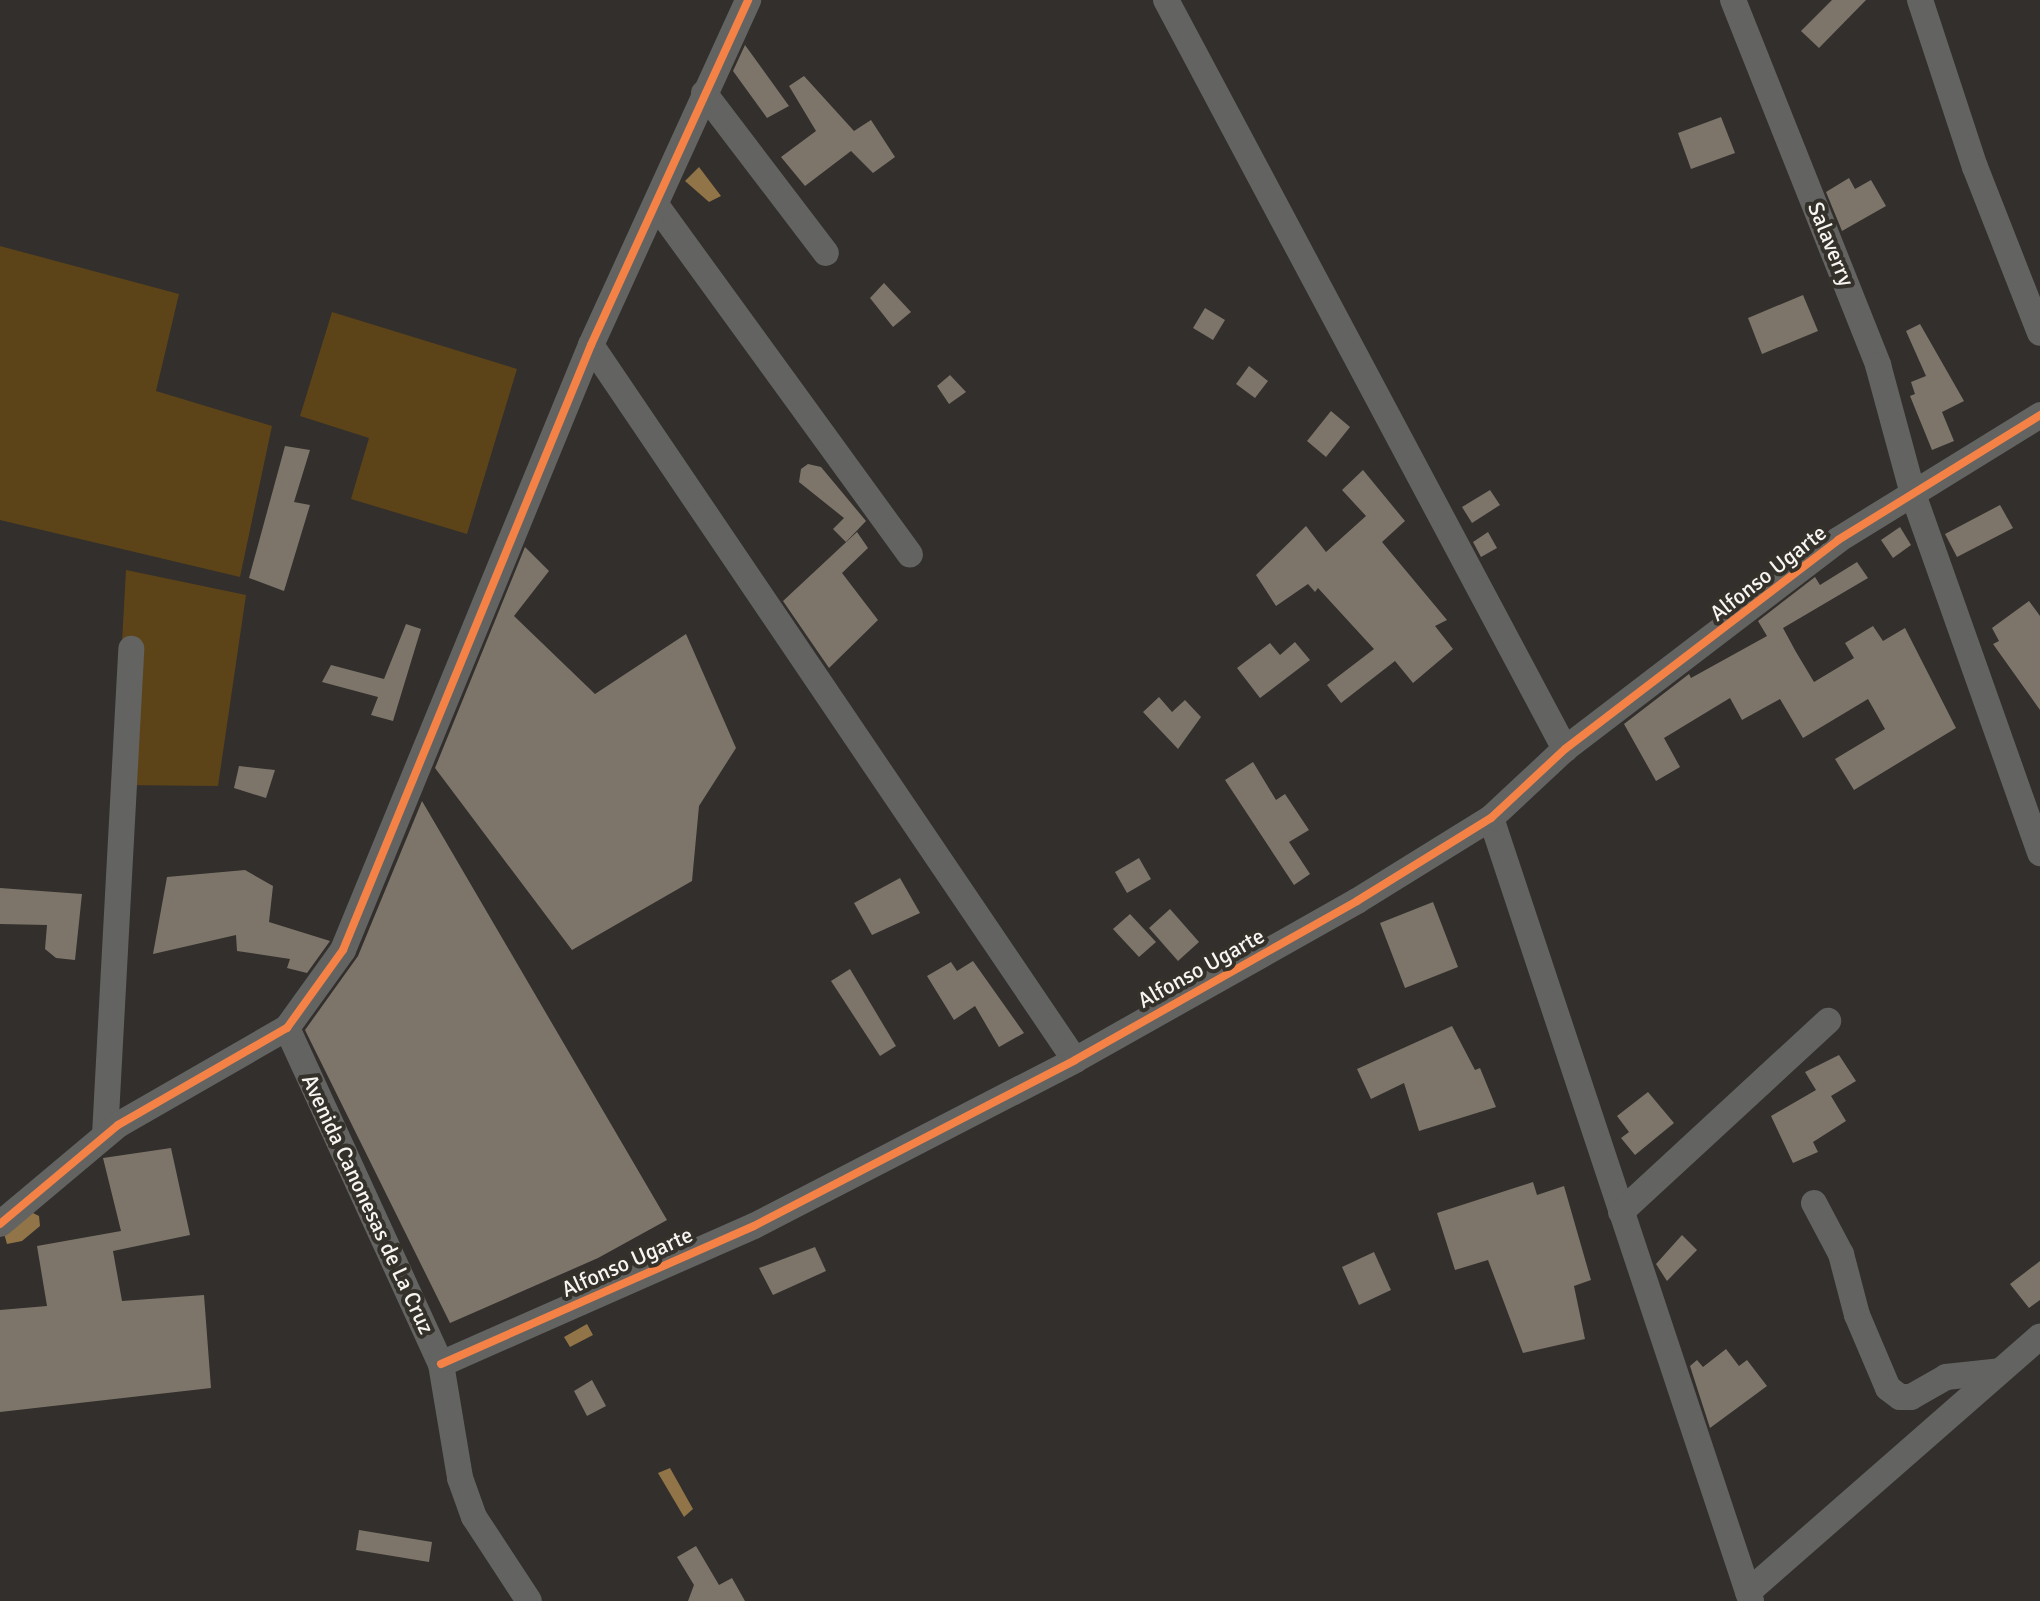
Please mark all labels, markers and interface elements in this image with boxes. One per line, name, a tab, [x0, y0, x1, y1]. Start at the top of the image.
street label: Salaverry	[1802, 198, 1860, 290]
street label: Alfonso Ugarte	[1704, 519, 1832, 627]
street label: Alfonso Ugarte	[1133, 922, 1269, 1014]
street label: Avenida Canonesas de La Cruz	[296, 1070, 440, 1338]
street label: Alfonso Ugarte	[557, 1221, 697, 1303]

